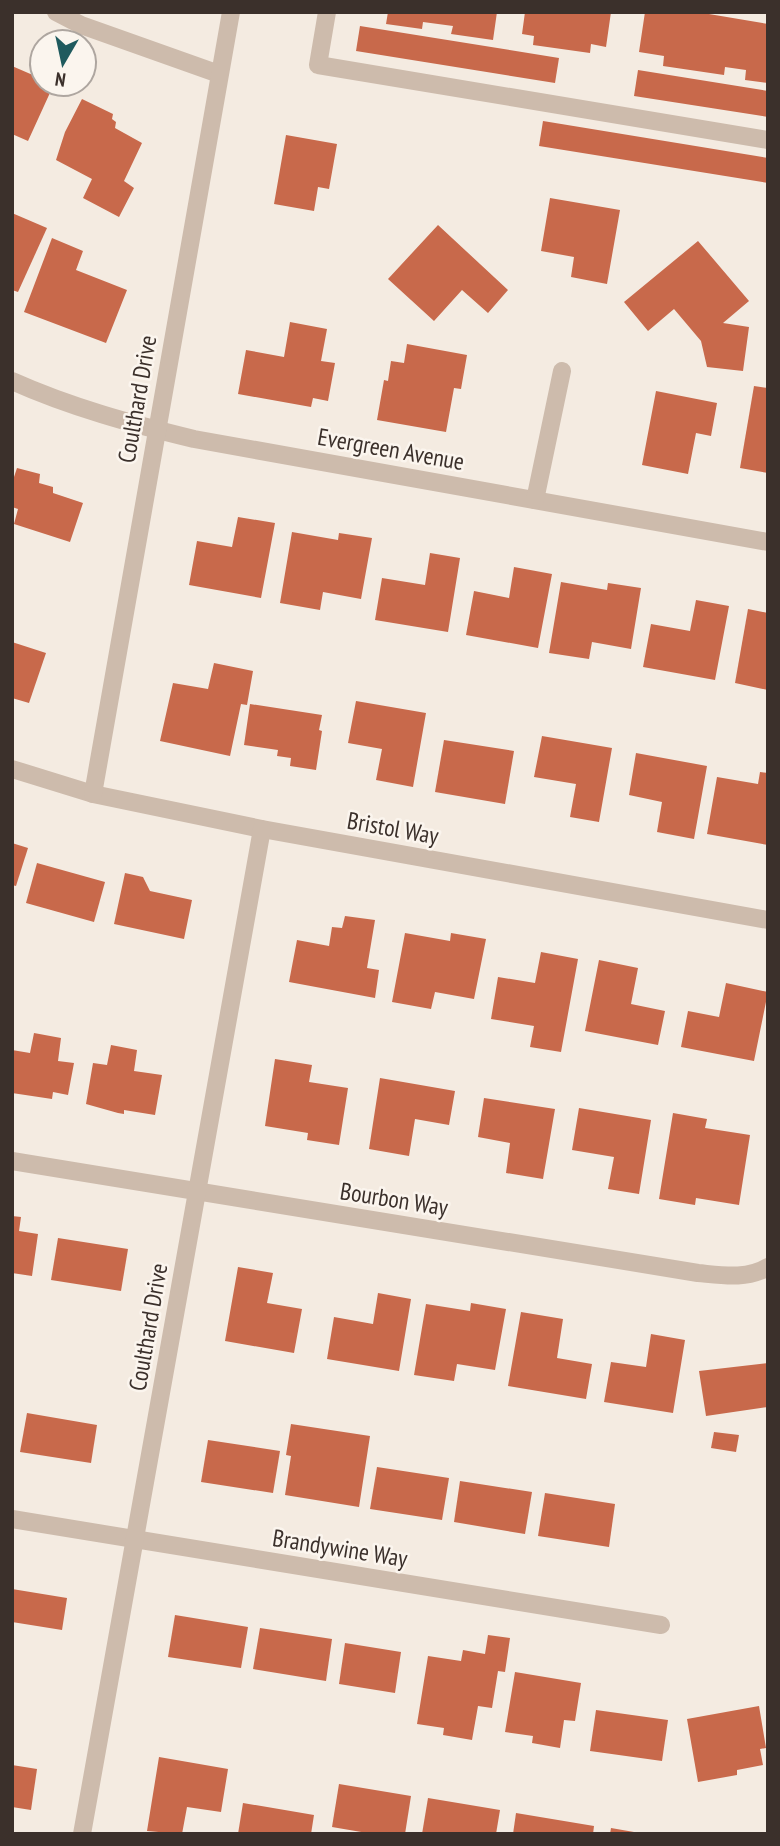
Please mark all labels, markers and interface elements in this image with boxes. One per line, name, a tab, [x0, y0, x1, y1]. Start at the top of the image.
north arrow	[28, 28, 98, 98]
text: N	[53, 67, 67, 92]
street label: Coulthard Drive	[111, 333, 163, 465]
street label: Evergreen Avenue	[315, 421, 467, 477]
street label: Bristol Way	[345, 805, 441, 851]
street label: Bourbon Way	[338, 1175, 450, 1223]
street label: Coulthard Drive	[122, 1261, 174, 1393]
street label: Brandywine Way	[270, 1522, 410, 1574]

